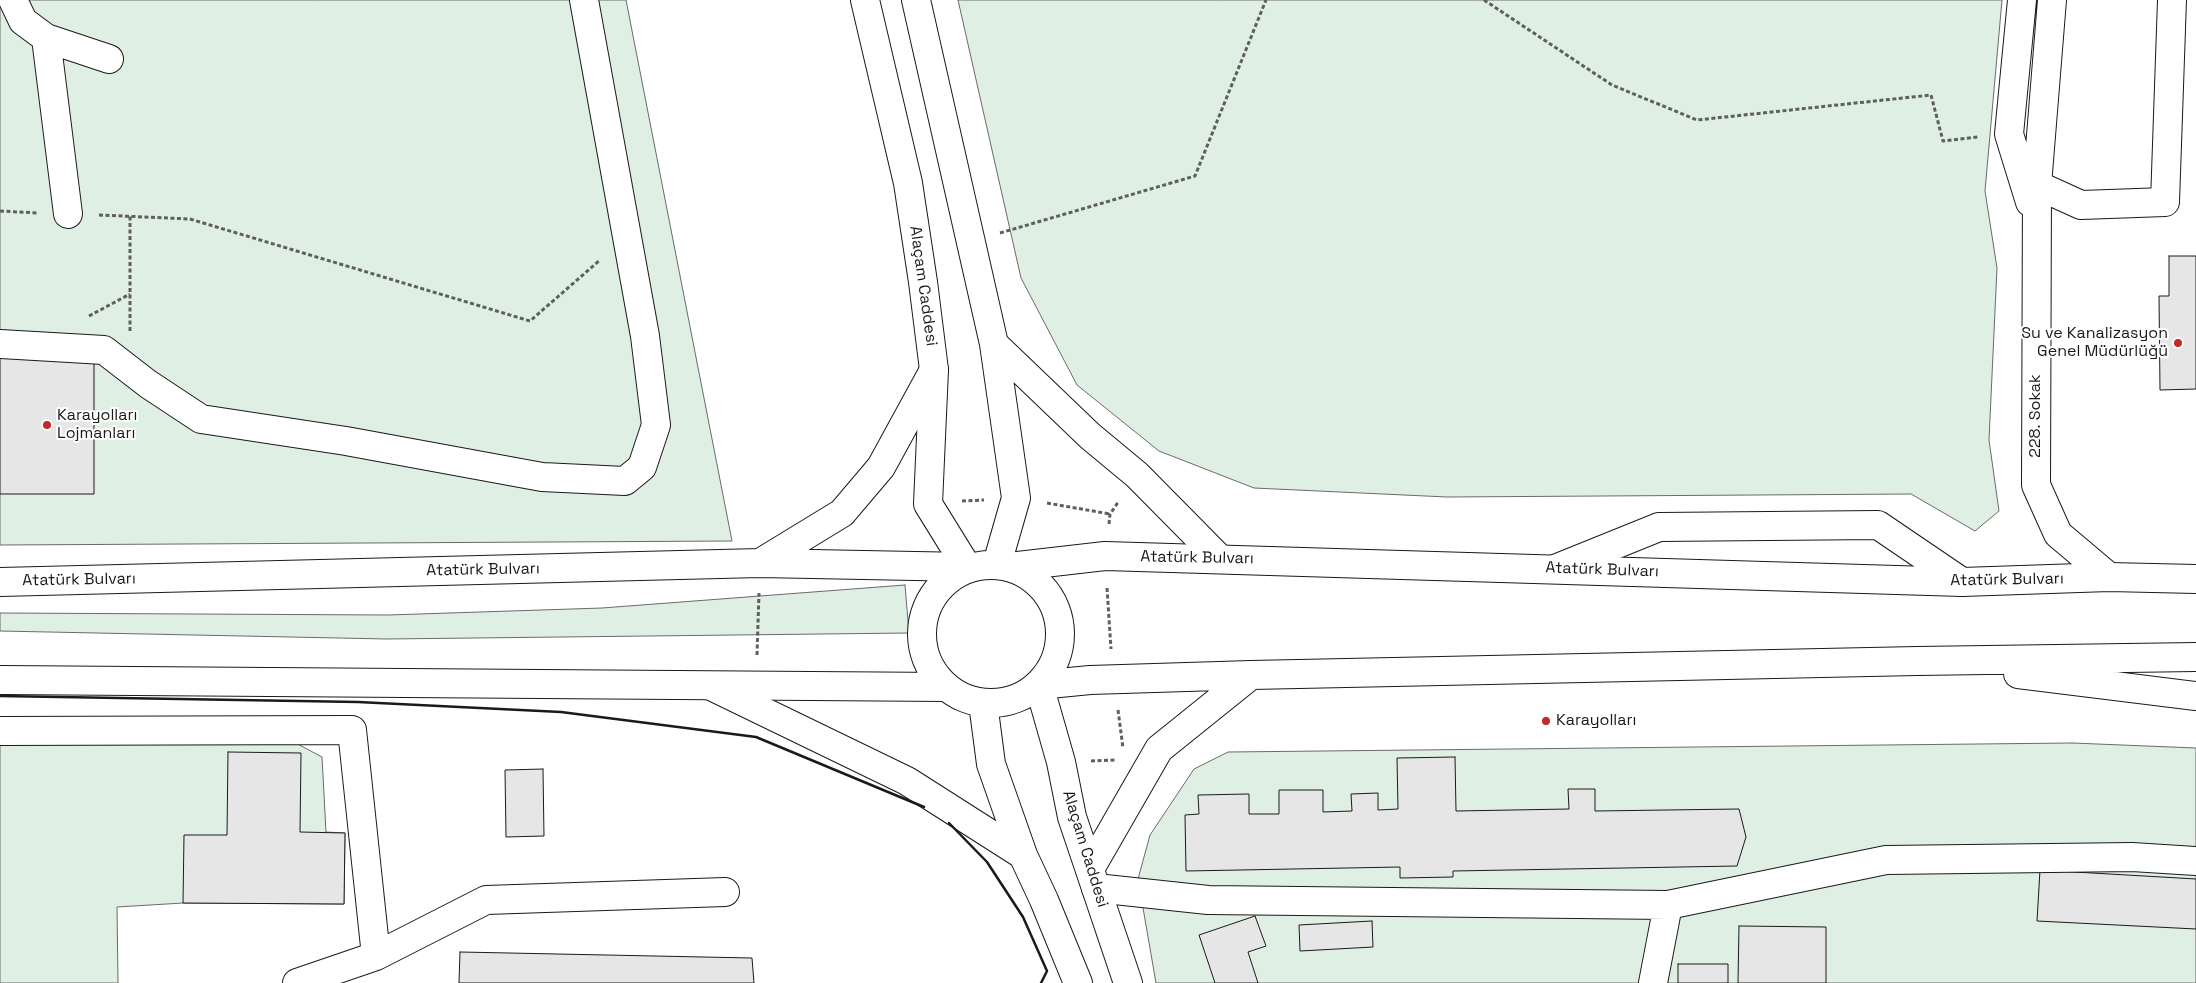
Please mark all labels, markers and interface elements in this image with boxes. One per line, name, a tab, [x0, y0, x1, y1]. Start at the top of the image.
street label: Alaçam Caddesi	[905, 225, 941, 347]
place label: Su ve Kanalizasyon Genel Müdürlüğü	[2021, 324, 2168, 362]
marker: Su ve Kanalizasyon Genel Müdürlüğü	[2172, 337, 2184, 349]
street label: 228. Sokak	[2026, 374, 2046, 458]
place label: Karayolları Lojmanları	[57, 406, 137, 444]
marker: Karayolları Lojmanları	[41, 419, 53, 431]
street label: Atatürk Bulvarı	[1140, 547, 1254, 569]
street label: Atatürk Bulvarı	[1545, 558, 1659, 582]
street label: Atatürk Bulvarı	[426, 559, 540, 581]
street label: Atatürk Bulvarı	[22, 569, 136, 591]
street label: Atatürk Bulvarı	[1950, 569, 2064, 591]
place label: Karayolları	[1556, 711, 1636, 731]
marker: Karayolları	[1540, 715, 1552, 727]
street label: Alaçam Caddesi	[1058, 788, 1112, 910]

